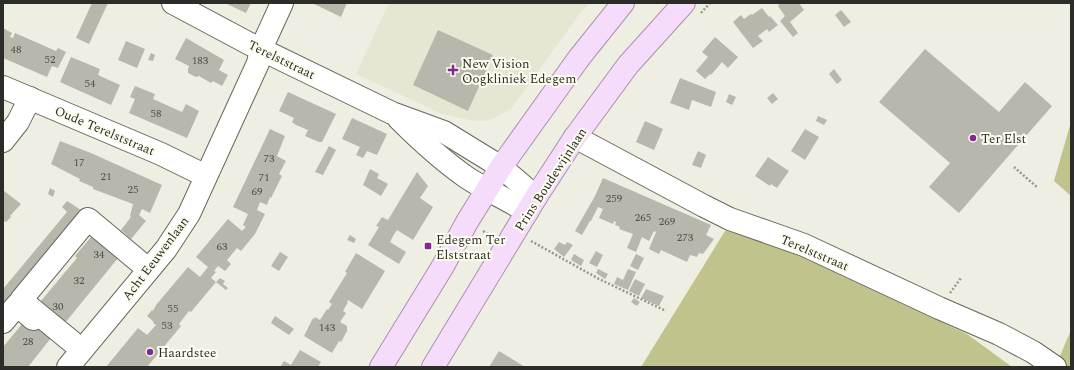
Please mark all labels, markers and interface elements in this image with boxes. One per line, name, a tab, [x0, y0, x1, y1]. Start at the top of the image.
street label: Terelststraat	[245, 35, 319, 85]
house number: 48	[11, 41, 22, 58]
house number: 52	[45, 51, 56, 68]
house number: 183	[192, 52, 209, 69]
place label: New Vision Oogkliniek Edegem	[462, 54, 576, 89]
marker: New Vision Oogkliniek Edegem	[447, 64, 459, 76]
house number: 54	[85, 75, 96, 92]
street label: Oude Terelststraat	[51, 101, 158, 161]
house number: 58	[151, 105, 162, 122]
street label: Prins Boudewijnlaan	[510, 123, 592, 235]
place label: Ter Elst	[981, 129, 1027, 149]
marker: Ter Elst	[968, 133, 978, 143]
house number: 73	[264, 150, 275, 167]
house number: 17	[74, 154, 85, 171]
house number: 21	[101, 168, 112, 185]
house number: 71	[259, 169, 270, 186]
house number: 25	[128, 181, 139, 198]
house number: 69	[252, 183, 263, 200]
house number: 259	[606, 190, 623, 207]
house number: 265	[635, 209, 651, 226]
street label: Acht Eeuwenlaan	[117, 212, 194, 305]
house number: 269	[659, 213, 676, 230]
house number: 273	[677, 229, 694, 246]
place label: Edegem Ter Elststraat	[436, 230, 505, 265]
street label: Terelststraat	[777, 230, 852, 276]
house number: 63	[217, 238, 228, 255]
marker: Edegem Ter Elststraat	[423, 241, 433, 251]
house number: 34	[94, 246, 105, 263]
house number: 32	[74, 272, 85, 289]
house number: 30	[53, 298, 64, 315]
house number: 55	[168, 300, 179, 317]
house number: 53	[162, 317, 173, 334]
house number: 143	[319, 319, 336, 336]
house number: 28	[23, 333, 34, 350]
place label: Haardstee	[158, 343, 216, 363]
marker: Haardstee	[145, 347, 155, 357]

